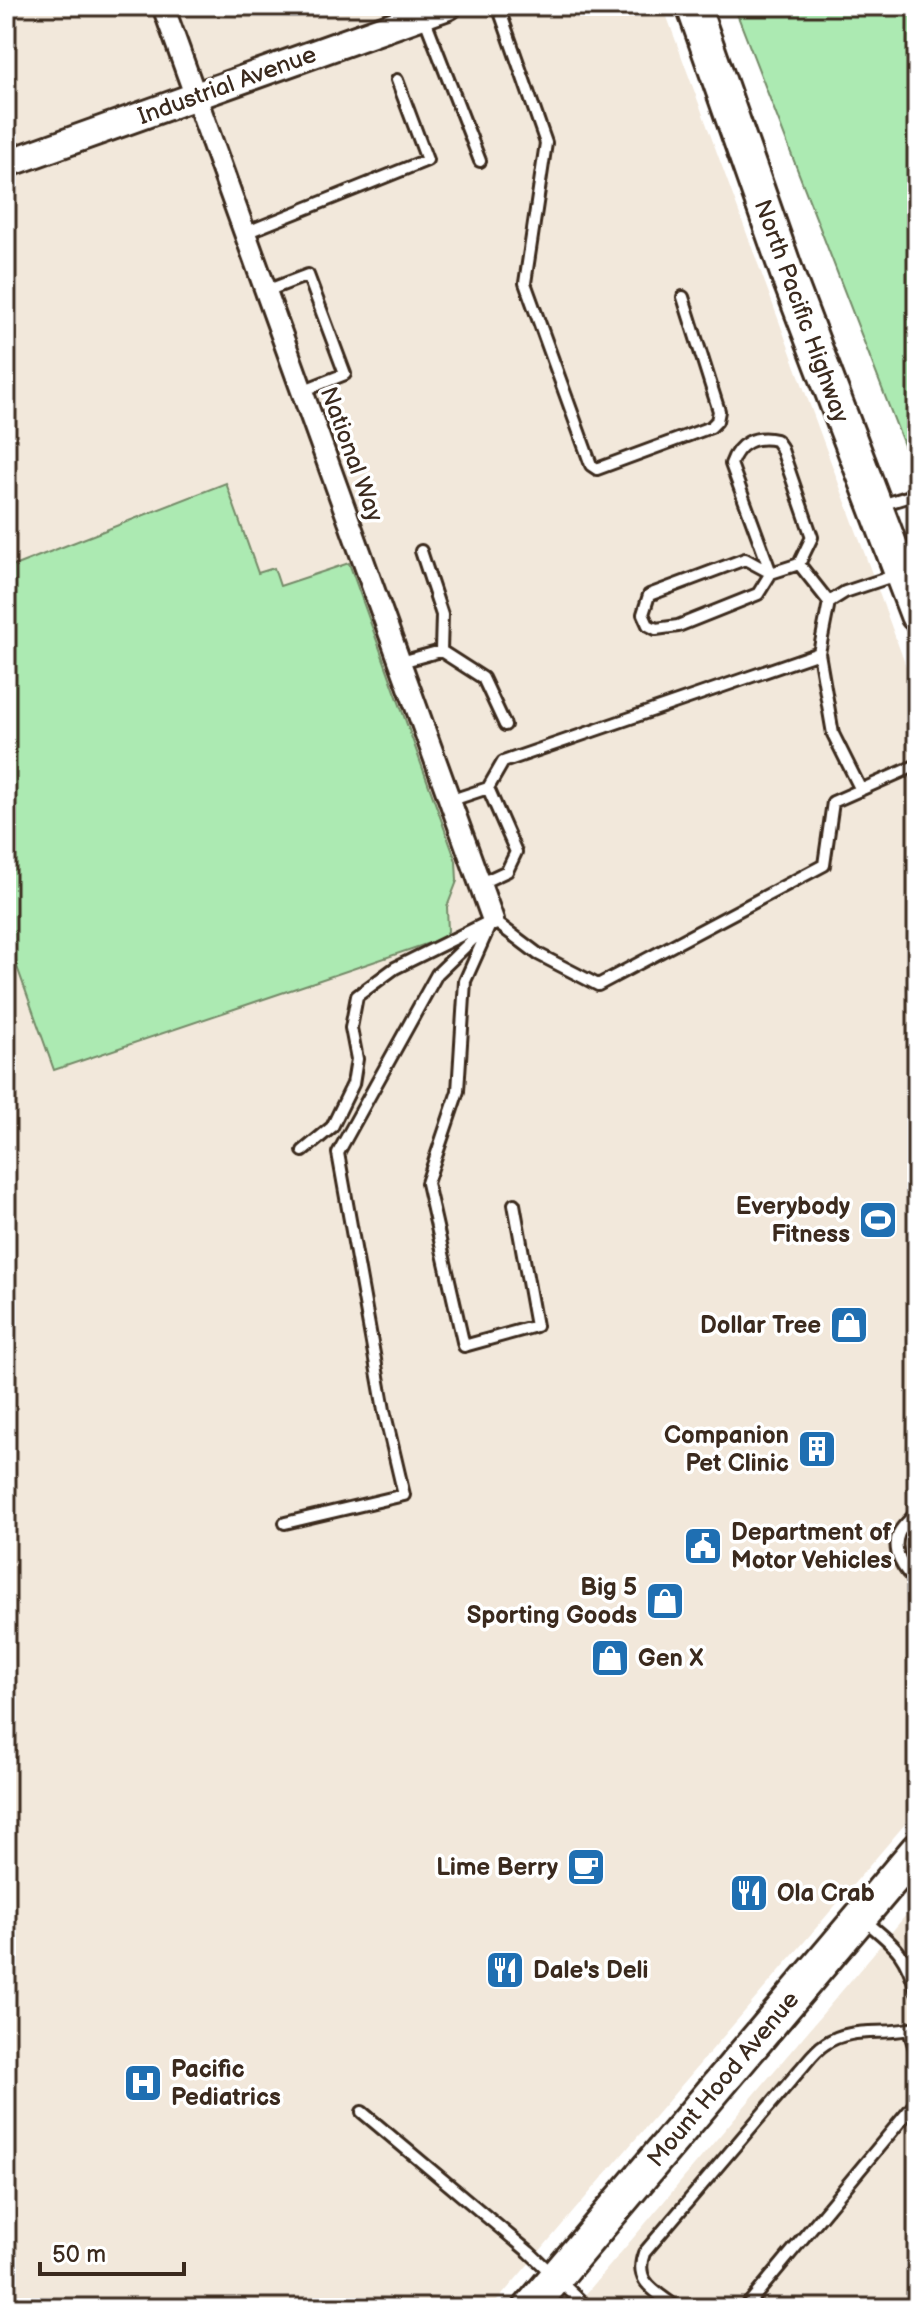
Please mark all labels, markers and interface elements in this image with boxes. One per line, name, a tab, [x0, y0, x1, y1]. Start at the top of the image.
street label: Industrial Avenue	[134, 40, 320, 131]
street label: North Pacific Highway	[748, 196, 855, 427]
street label: National Way	[314, 383, 389, 526]
place label: Everybody Fitness	[736, 1192, 850, 1249]
sports icon: Everybody Fitness	[857, 1199, 899, 1241]
shop icon: Dollar Tree	[828, 1304, 870, 1346]
place label: Dollar Tree	[700, 1311, 821, 1340]
place label: Companion Pet Clinic	[664, 1421, 789, 1478]
building icon: Companion Pet Clinic	[796, 1428, 838, 1470]
place label: Department of Motor Vehicles	[731, 1518, 893, 1575]
public building icon: Department of Motor Vehicles	[682, 1525, 724, 1567]
place label: Big 5 Sporting Goods	[467, 1573, 637, 1630]
shop icon: Big 5 Sporting Goods	[644, 1580, 686, 1622]
shop icon: Gen X	[589, 1637, 631, 1679]
place label: Gen X	[638, 1644, 704, 1673]
cafe icon: Lime Berry	[565, 1846, 607, 1888]
place label: Lime Berry	[436, 1853, 558, 1882]
restaurant icon: Ola Crab	[728, 1872, 770, 1914]
place label: Ola Crab	[777, 1879, 875, 1908]
restaurant icon: Dale's Deli	[484, 1949, 526, 1991]
place label: Dale's Deli	[533, 1956, 648, 1985]
street label: Mount Hood Avenue	[641, 1986, 805, 2173]
place label: Pacific Pediatrics	[171, 2055, 281, 2112]
hospital icon: Pacific Pediatrics	[122, 2062, 164, 2104]
scale bar	[40, 2226, 184, 2276]
text: 50 m	[52, 2240, 106, 2269]

